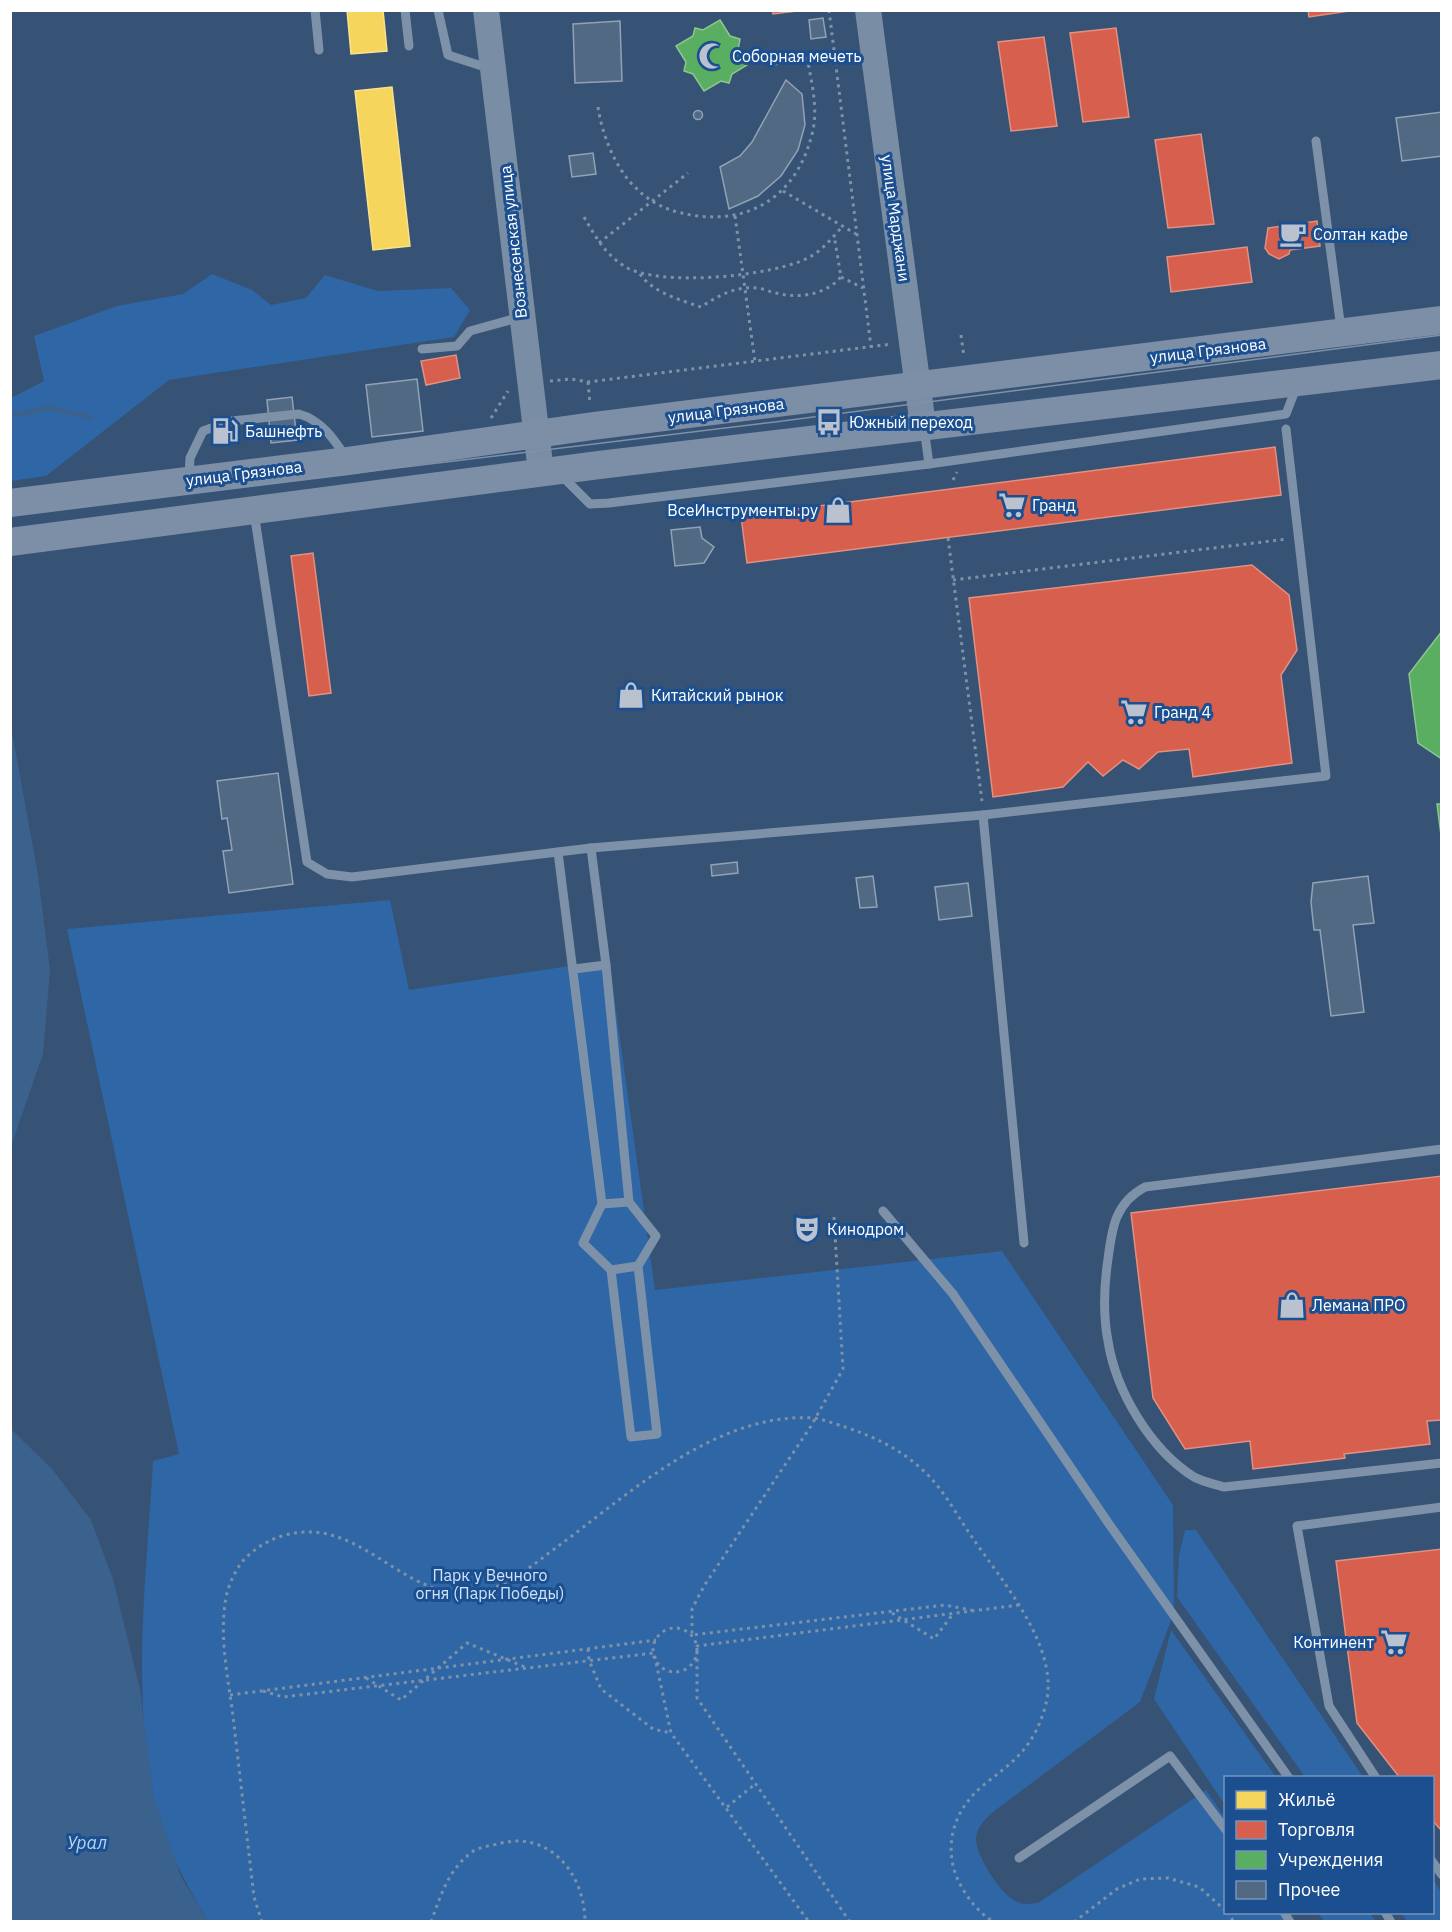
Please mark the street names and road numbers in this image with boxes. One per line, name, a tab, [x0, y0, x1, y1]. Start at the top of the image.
street label: улица Марджани	[877, 153, 915, 283]
street label: Вознесенская улица	[495, 164, 531, 319]
street label: улица Грязнова	[1149, 333, 1268, 367]
street label: улица Грязнова	[667, 393, 786, 427]
street label: улица Грязнова	[185, 456, 304, 490]

